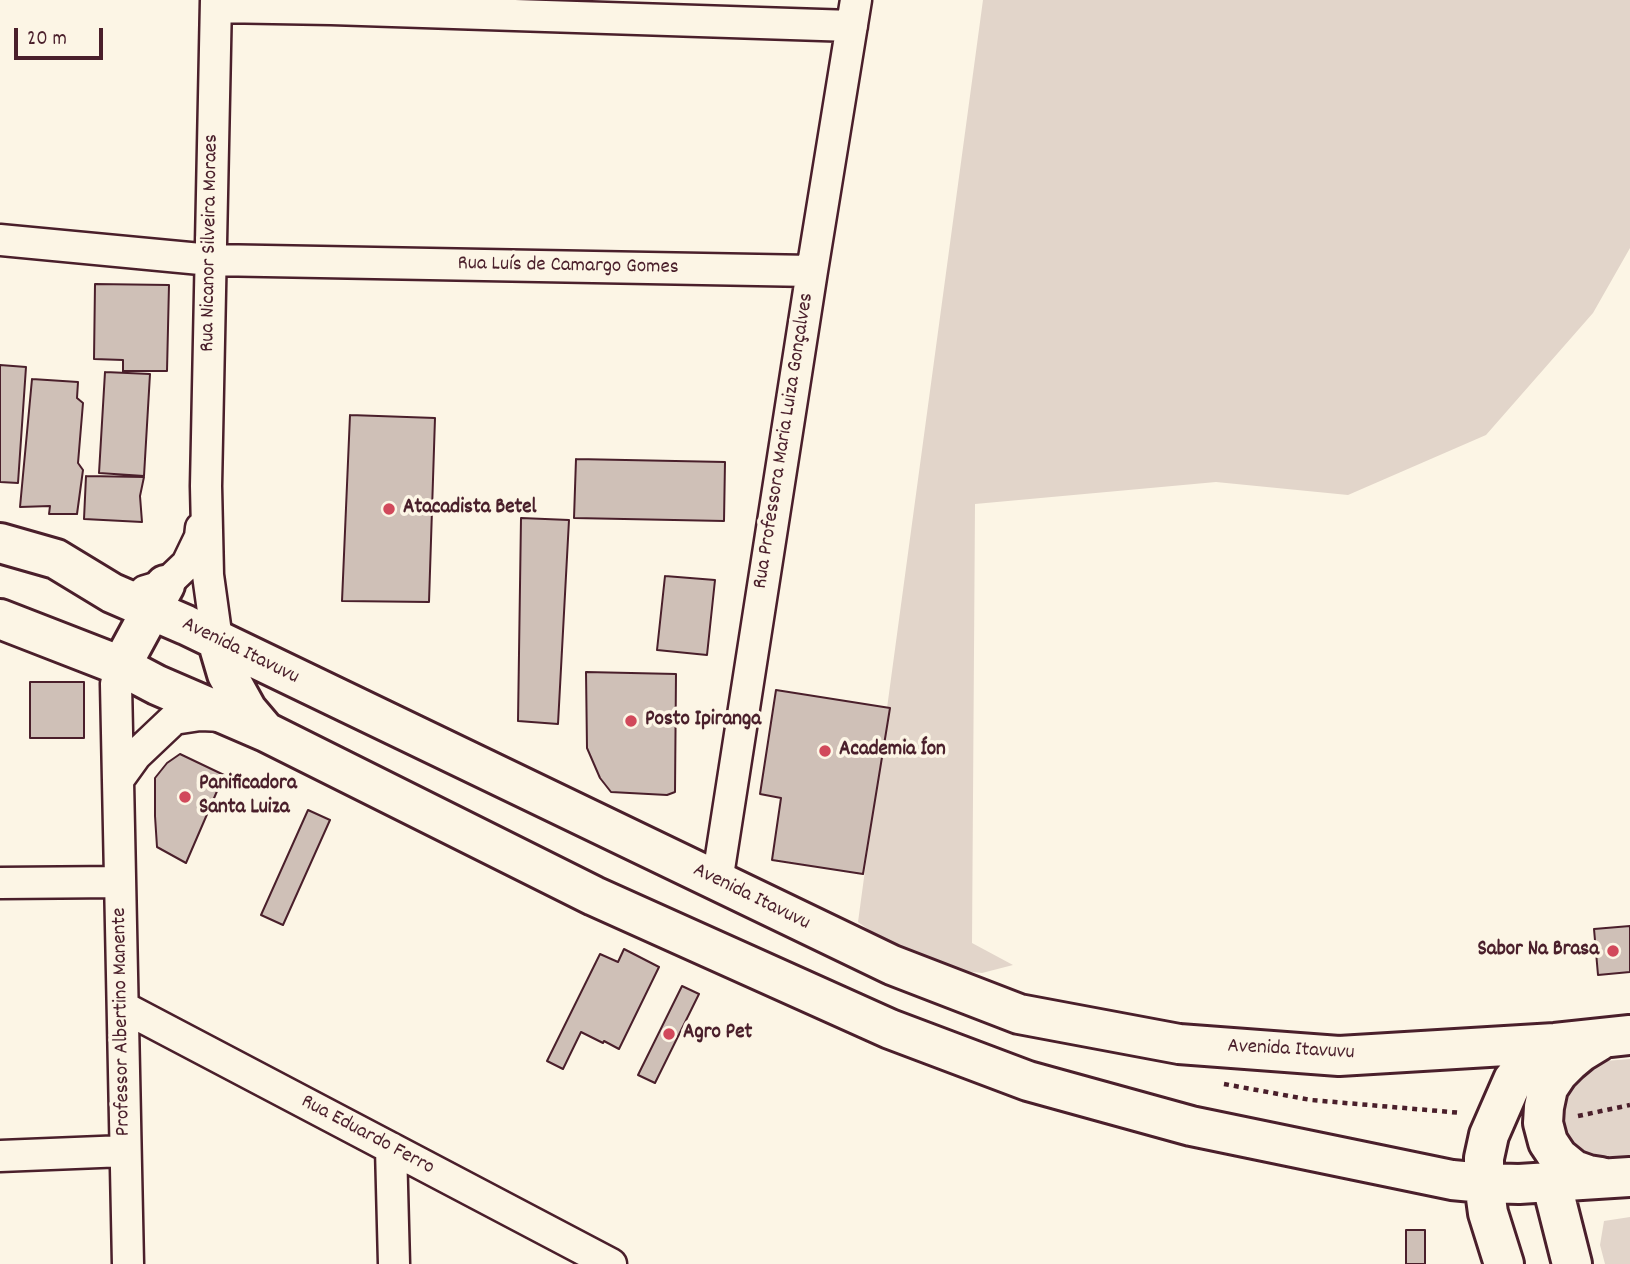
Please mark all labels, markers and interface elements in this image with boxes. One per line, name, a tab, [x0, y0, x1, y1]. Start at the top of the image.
scale bar	[18, 14, 107, 58]
text: 20 m	[27, 25, 67, 55]
street label: Rua Nicanor Silveira Moraes	[197, 134, 225, 352]
street label: Rua Luís de Camargo Gomes	[457, 252, 679, 282]
street label: Rua Professora Maria Luiza Gonçalves	[749, 291, 821, 591]
place label: Atacadista Betel	[403, 496, 536, 522]
marker: Atacadista Betel	[381, 501, 397, 517]
street label: Avenida Itavuvu	[177, 613, 303, 691]
place label: Posto Ipiranga	[645, 708, 761, 734]
marker: Posto Ipiranga	[623, 713, 639, 729]
place label: Academia Íon	[839, 738, 946, 764]
marker: Academia Íon	[817, 743, 833, 759]
place label: Panificadora Santa Luiza	[199, 772, 297, 822]
marker: Panificadora Santa Luiza	[177, 789, 193, 805]
street label: Avenida Itavuvu	[688, 859, 814, 937]
street label: Professor Albertino Manente	[108, 907, 138, 1137]
place label: Sabor Na Brasa	[1478, 938, 1599, 964]
marker: Sabor Na Brasa	[1605, 943, 1621, 959]
place label: Agro Pet	[683, 1021, 752, 1047]
marker: Agro Pet	[661, 1026, 677, 1042]
street label: Avenida Itavuvu	[1227, 1035, 1355, 1067]
street label: Rua Eduardo Ferro	[296, 1090, 438, 1182]

